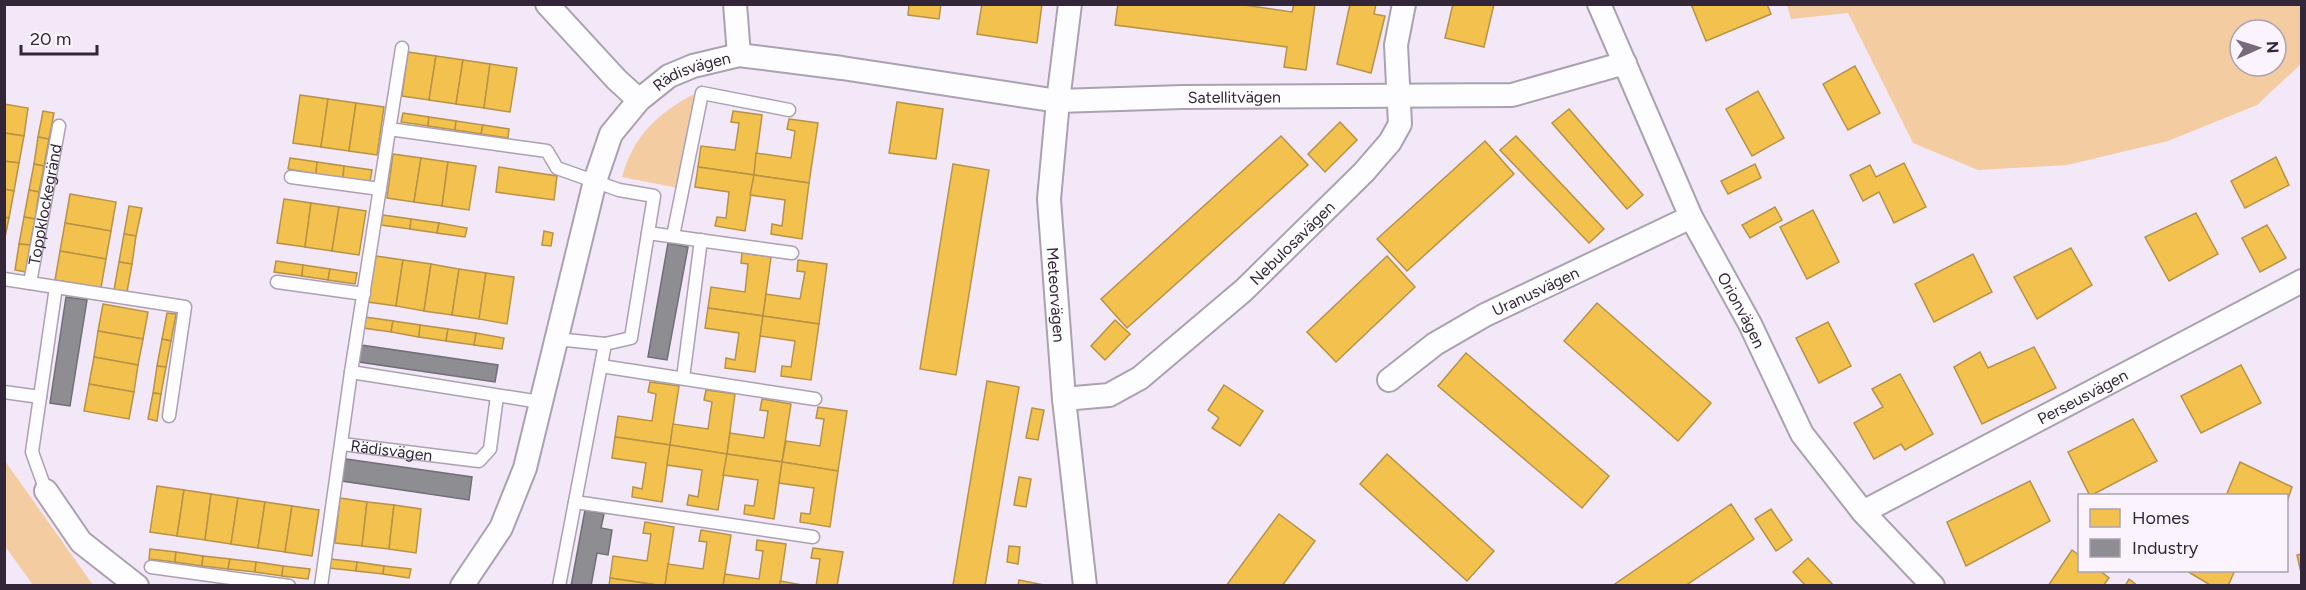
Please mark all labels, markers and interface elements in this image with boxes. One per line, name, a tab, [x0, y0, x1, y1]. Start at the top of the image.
scale bar	[21, 18, 98, 56]
north arrow	[2228, 18, 2288, 78]
text: 20 m	[30, 28, 71, 50]
text: N	[2263, 41, 2282, 54]
street label: Rädisvägen	[649, 48, 732, 95]
street label: Satellitvägen	[1188, 87, 1281, 107]
street label: Toppklockegränd	[25, 142, 66, 267]
street label: Nebulosavägen	[1246, 197, 1339, 289]
street label: Meteorvägen	[1043, 246, 1069, 343]
street label: Uranusvägen	[1489, 263, 1582, 320]
street label: Orionvägen	[1713, 269, 1769, 351]
street label: Perseusvägen	[2034, 365, 2131, 429]
street label: Rädisvägen	[350, 436, 434, 465]
legend	[2078, 494, 2288, 572]
text: Homes	[2132, 507, 2190, 529]
text: Industry	[2132, 537, 2199, 559]

